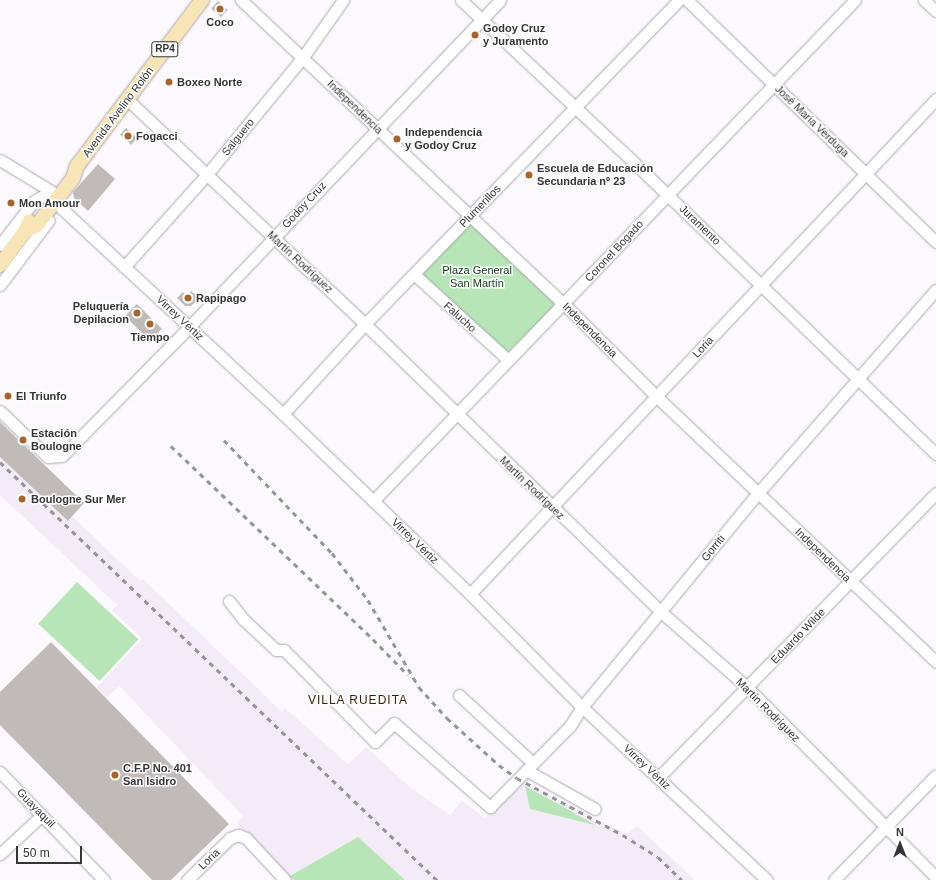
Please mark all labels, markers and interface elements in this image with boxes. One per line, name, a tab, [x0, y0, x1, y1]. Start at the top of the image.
marker: Coco	[215, 4, 225, 14]
place label: Coco	[206, 15, 234, 29]
place label: Godoy Cruz y Juramento	[483, 22, 548, 48]
marker: Godoy Cruz y Juramento	[470, 30, 480, 40]
road number: RP4	[151, 41, 179, 57]
street label: Avenida Avelino Rolón	[80, 64, 156, 160]
place label: Boxeo Norte	[177, 75, 242, 89]
marker: Boxeo Norte	[164, 77, 174, 87]
street label: Independencia	[324, 77, 386, 137]
street label: José Maria Verduga	[772, 82, 852, 160]
street label: Salguero	[219, 116, 257, 158]
place label: Independencia y Godoy Cruz	[405, 126, 482, 152]
place label: Fogacci	[136, 129, 178, 143]
marker: Fogacci	[123, 131, 133, 141]
marker: Independencia y Godoy Cruz	[392, 134, 402, 144]
place label: Escuela de Educación Secundaria nº 23	[537, 162, 653, 188]
marker: Escuela de Educación Secundaria nº 23	[524, 170, 534, 180]
street label: Godoy Cruz	[279, 179, 329, 231]
street label: Plumerillos	[457, 182, 503, 230]
place label: Mon Amour	[19, 196, 80, 210]
marker: Mon Amour	[6, 198, 16, 208]
street label: Juramento	[677, 202, 723, 248]
street label: Coronel Bogado	[582, 217, 646, 285]
street label: Martín Rodríguez	[264, 228, 336, 296]
park label: Plaza General San Martín	[442, 264, 512, 290]
place label: Rapipago	[196, 291, 246, 305]
street label: Virrey Vértiz	[154, 293, 206, 343]
marker: Rapipago	[183, 293, 193, 303]
street label: Falucho	[441, 299, 479, 335]
place label: Peluquería Depilacion	[73, 300, 129, 326]
street label: Independencia	[560, 300, 620, 360]
marker: Peluquería Depilacion	[132, 308, 142, 318]
marker: Tiempo	[145, 319, 155, 329]
place label: Tiempo	[131, 330, 169, 344]
street label: Loria	[690, 334, 716, 360]
place label: El Triunfo	[16, 389, 67, 403]
marker: El Triunfo	[3, 391, 13, 401]
place label: Estación Boulogne	[31, 427, 82, 453]
marker: Estación Boulogne	[18, 435, 28, 445]
street label: Martín Rodríguez	[497, 454, 567, 522]
place label: Boulogne Sur Mer	[31, 492, 126, 506]
marker: Boulogne Sur Mer	[16, 493, 28, 505]
street label: Virrey Vértiz	[389, 516, 441, 566]
street label: Independencia	[792, 525, 854, 585]
street label: Gorriti	[698, 532, 728, 564]
street label: Eduardo Wilde	[768, 605, 828, 667]
street label: Martín Rodríguez	[733, 675, 803, 745]
district label: VILLA RUEDITA	[308, 694, 408, 708]
street label: Virrey Vértiz	[621, 742, 673, 792]
place label: C.F.P No. 401 San Isidro	[123, 762, 192, 788]
marker: C.F.P No. 401 San Isidro	[110, 770, 120, 780]
street label: Guayaquil	[14, 786, 58, 830]
north arrow	[880, 824, 920, 864]
text: N	[896, 826, 904, 838]
scale bar	[18, 838, 84, 864]
text: 50 m	[23, 846, 50, 860]
street label: Loria	[196, 846, 222, 872]

